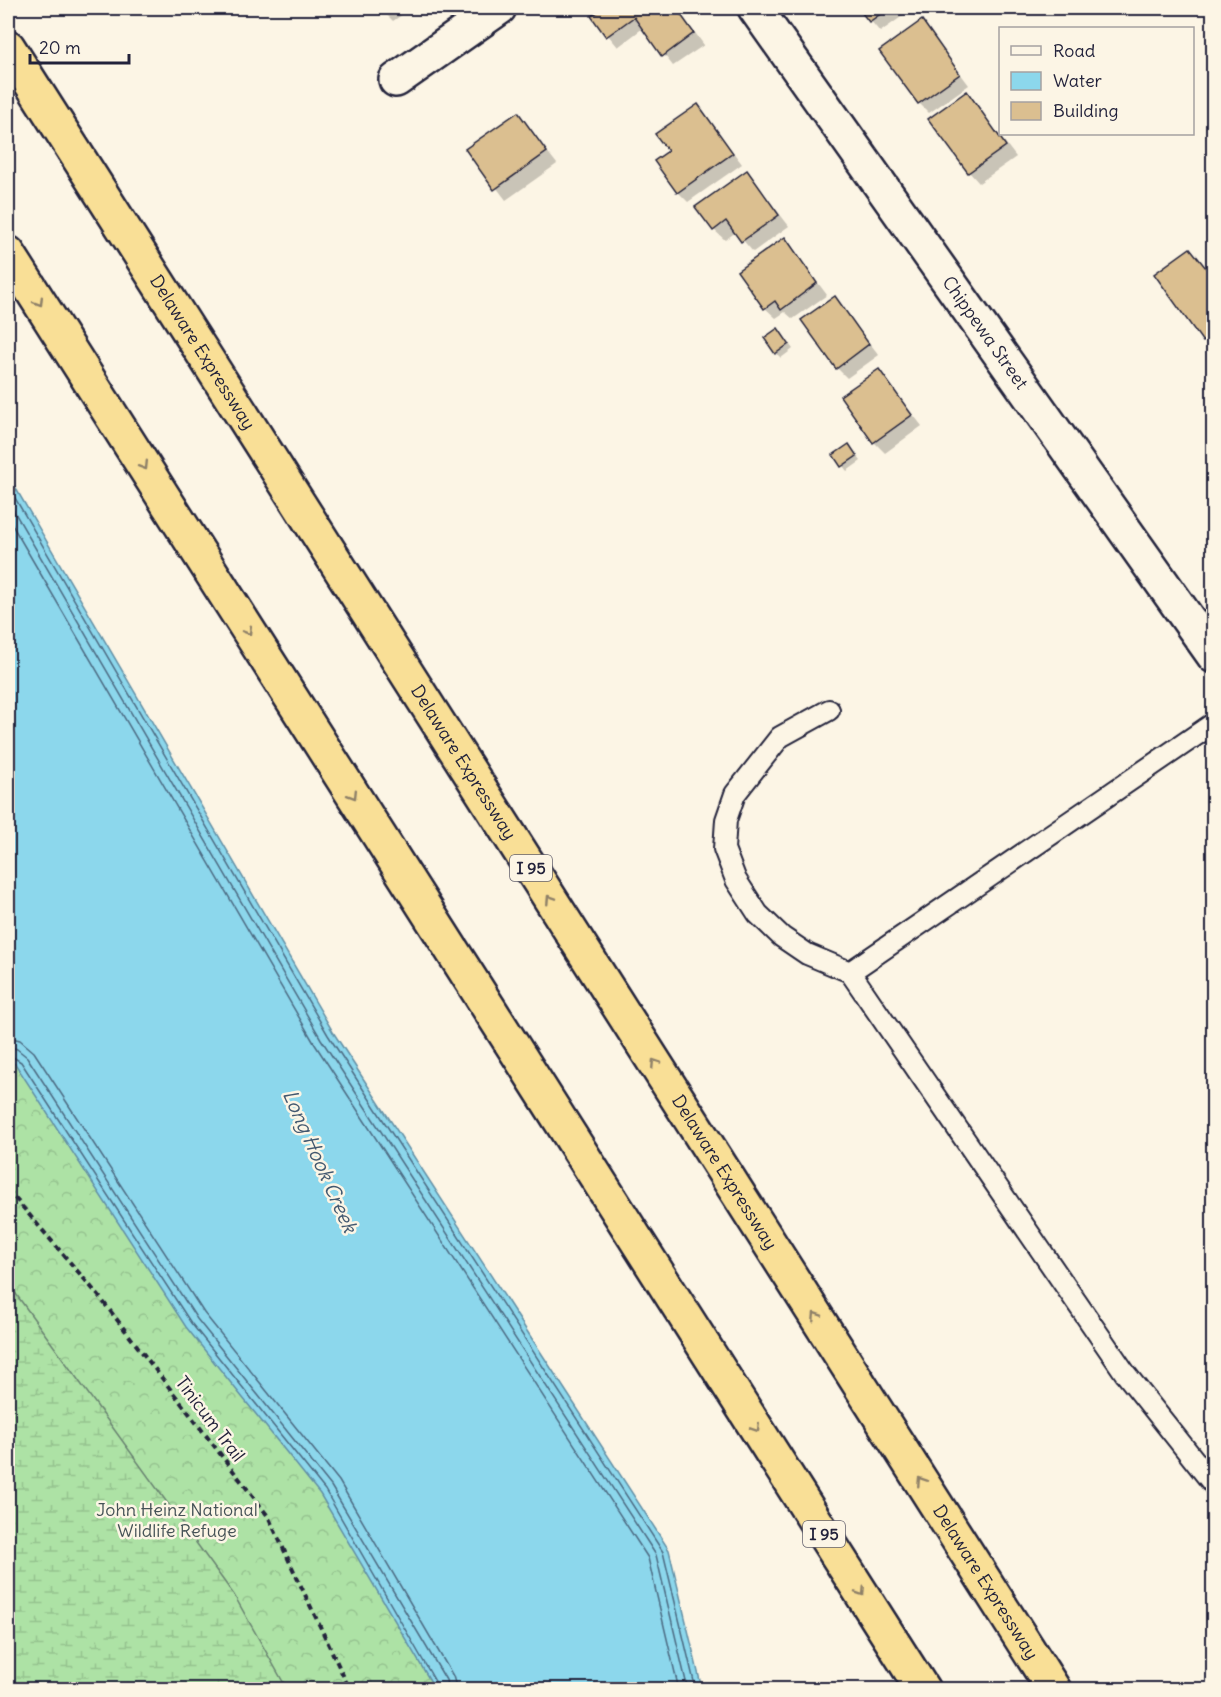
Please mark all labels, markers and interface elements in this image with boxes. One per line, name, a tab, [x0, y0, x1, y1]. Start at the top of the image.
scale bar	[30, 27, 129, 65]
legend	[999, 27, 1194, 135]
text: 20 m	[39, 36, 81, 59]
text: Road	[1053, 39, 1096, 62]
text: Water	[1053, 69, 1103, 92]
text: Building	[1053, 99, 1118, 122]
street label: Delaware Expressway	[145, 270, 261, 434]
street label: Chippewa Street	[938, 271, 1033, 394]
one-way arrow	[32, 295, 43, 306]
one-way arrow	[136, 460, 148, 470]
one-way arrow	[241, 625, 253, 635]
street label: Delaware Expressway	[406, 680, 522, 844]
one-way arrow	[346, 788, 357, 799]
road number: I 95	[510, 855, 552, 881]
one-way arrow	[546, 895, 557, 906]
one-way arrow	[651, 1059, 662, 1070]
water label: Long Hook Creek	[278, 1086, 364, 1238]
street label: Delaware Expressway	[667, 1090, 783, 1254]
one-way arrow	[812, 1312, 823, 1323]
street label: Tinicum Trail	[171, 1371, 250, 1466]
one-way arrow	[749, 1421, 760, 1432]
one-way arrow	[917, 1477, 928, 1488]
park label: John Heinz National Wildlife Refuge	[96, 1498, 258, 1542]
street label: Delaware Expressway	[928, 1500, 1044, 1664]
road number: I 95	[803, 1521, 845, 1547]
one-way arrow	[854, 1585, 865, 1596]

